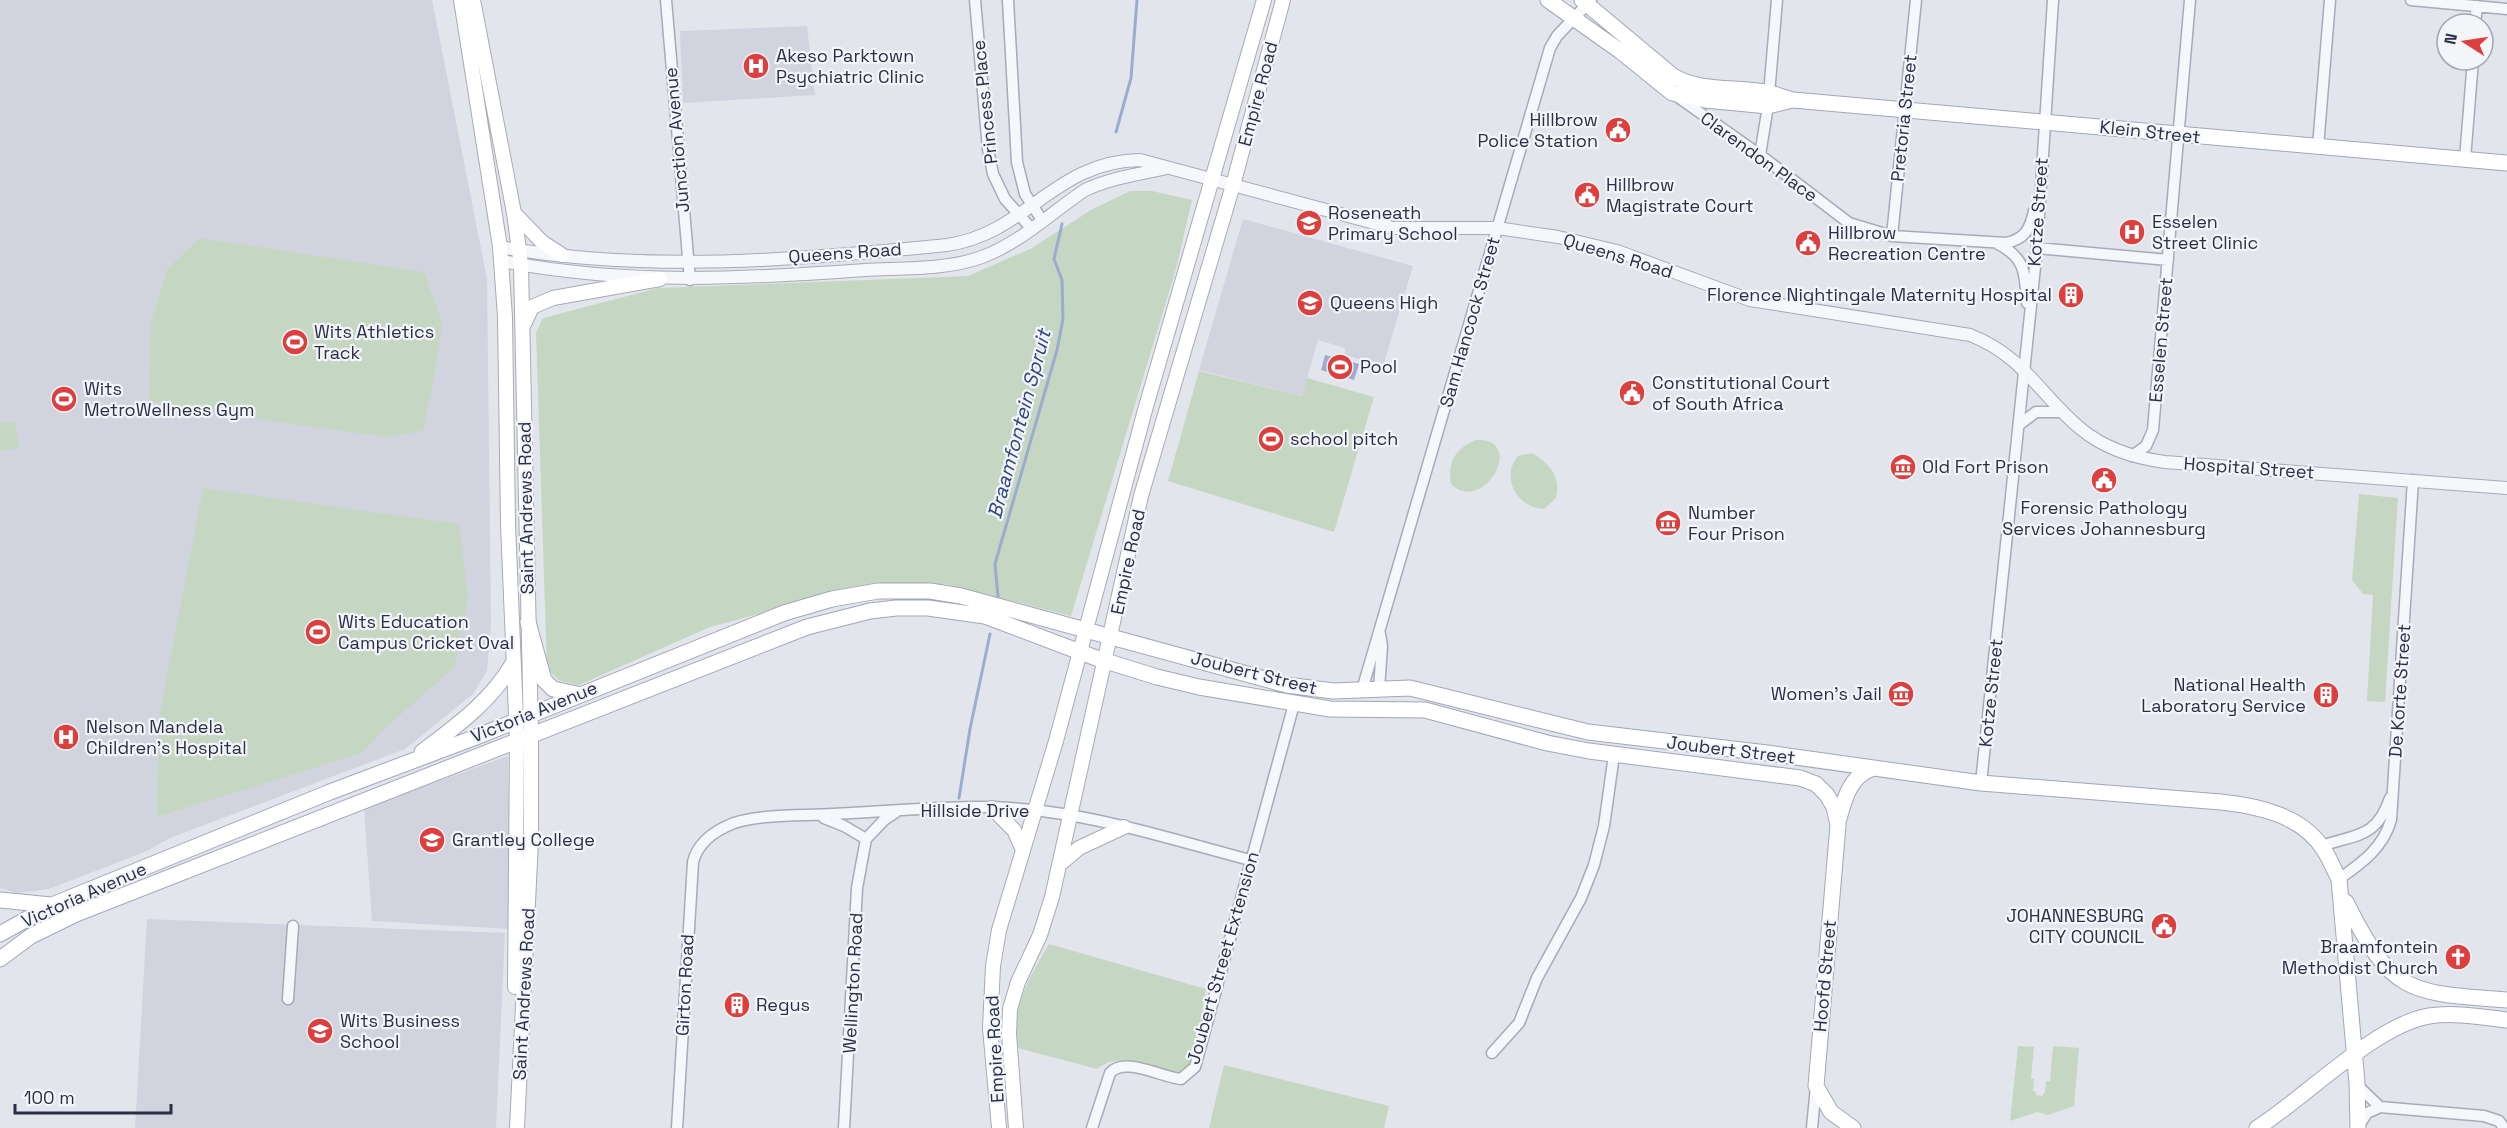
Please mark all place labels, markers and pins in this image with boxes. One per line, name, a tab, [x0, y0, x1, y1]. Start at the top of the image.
place label: Akeso Parktown Psychiatric Clinic	[776, 44, 925, 88]
hospital icon: Akeso Parktown Psychiatric Clinic	[741, 51, 771, 81]
place label: Hillbrow Police Station	[1478, 108, 1598, 152]
public building icon: Hillbrow Police Station	[1603, 115, 1633, 145]
place label: Hillbrow Magistrate Court	[1606, 173, 1753, 217]
public building icon: Hillbrow Magistrate Court	[1572, 180, 1602, 210]
place label: Roseneath Primary School	[1328, 201, 1458, 245]
school or university icon: Roseneath Primary School	[1294, 208, 1324, 238]
place label: Esselen Street Clinic	[2152, 210, 2258, 254]
hospital icon: Esselen Street Clinic	[2117, 217, 2147, 247]
place label: Hillbrow Recreation Centre	[1828, 221, 1986, 265]
public building icon: Hillbrow Recreation Centre	[1793, 228, 1823, 258]
building icon: Florence Nightingale Maternity Hospital	[2056, 280, 2086, 310]
place label: Florence Nightingale Maternity Hospital	[1707, 283, 2052, 306]
school or university icon: Queens High	[1295, 288, 1325, 318]
place label: Queens High	[1330, 291, 1438, 314]
place label: Wits Athletics Track	[314, 320, 434, 364]
sports icon: Wits Athletics Track	[280, 327, 310, 357]
sports icon: Pool	[1325, 352, 1355, 382]
place label: Pool	[1360, 355, 1397, 378]
place label: Constitutional Court of South Africa	[1652, 371, 1830, 415]
place label: Wits MetroWellness Gym	[84, 377, 254, 421]
public building icon: Constitutional Court of South Africa	[1617, 378, 1647, 408]
sports icon: Wits MetroWellness Gym	[49, 384, 79, 414]
sports icon: school pitch	[1256, 424, 1286, 454]
place label: school pitch	[1290, 427, 1398, 450]
museum icon: Old Fort Prison	[1888, 452, 1918, 482]
place label: Old Fort Prison	[1922, 455, 2049, 478]
public building icon: Forensic Pathology Services Johannesburg	[2089, 465, 2119, 495]
place label: Forensic Pathology Services Johannesburg	[2002, 496, 2206, 540]
place label: Number Four Prison	[1688, 501, 1785, 545]
museum icon: Number Four Prison	[1653, 508, 1683, 538]
place label: Wits Education Campus Cricket Oval	[338, 610, 514, 654]
sports icon: Wits Education Campus Cricket Oval	[303, 617, 333, 647]
place label: National Health Laboratory Service	[2141, 673, 2306, 717]
museum icon: Women's Jail	[1886, 679, 1916, 709]
building icon: National Health Laboratory Service	[2311, 680, 2341, 710]
place label: Women's Jail	[1771, 682, 1882, 705]
place label: Nelson Mandela Children's Hospital	[86, 715, 247, 759]
hospital icon: Nelson Mandela Children's Hospital	[51, 722, 81, 752]
school or university icon: Grantley College	[417, 825, 447, 855]
place label: Grantley College	[452, 828, 595, 851]
place label: JOHANNESBURG CITY COUNCIL	[2006, 904, 2144, 948]
public building icon: JOHANNESBURG CITY COUNCIL	[2149, 911, 2179, 941]
place label: Braamfontein Methodist Church	[2282, 935, 2438, 979]
church icon: Braamfontein Methodist Church	[2443, 942, 2473, 972]
building icon: Regus	[722, 990, 752, 1020]
place label: Regus	[756, 993, 810, 1016]
place label: Wits Business School	[340, 1009, 460, 1053]
school or university icon: Wits Business School	[305, 1016, 335, 1046]

